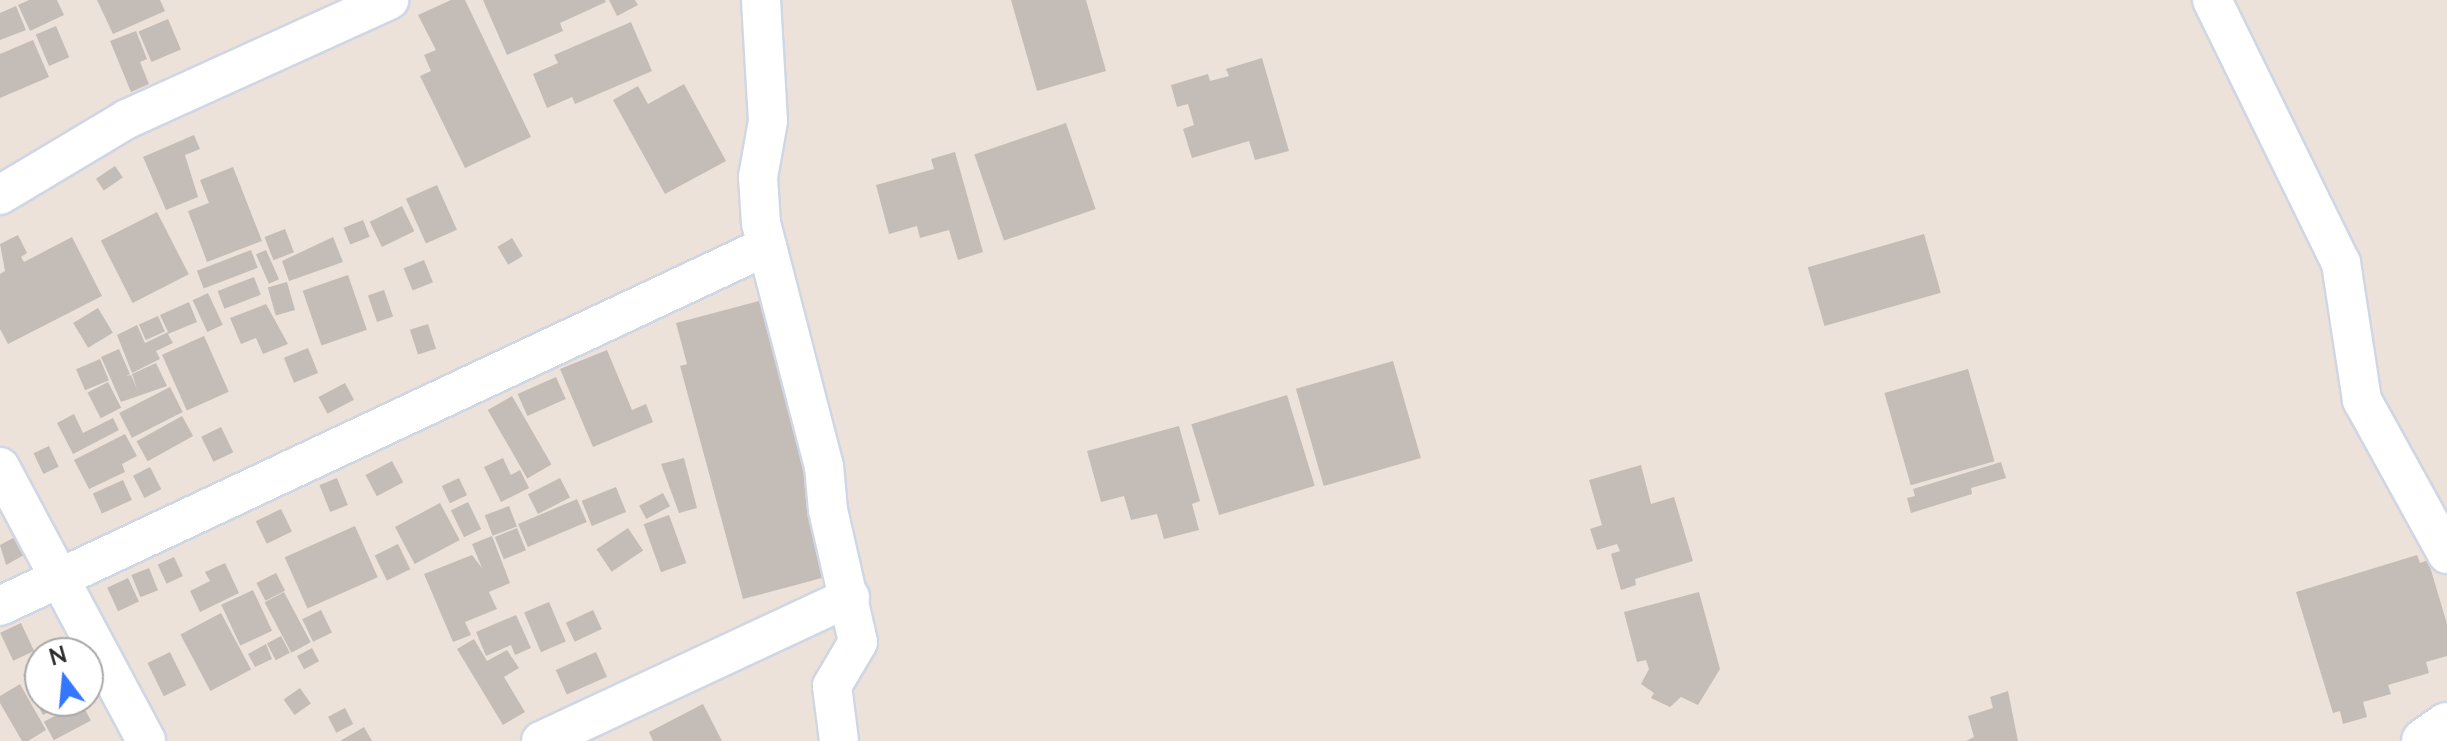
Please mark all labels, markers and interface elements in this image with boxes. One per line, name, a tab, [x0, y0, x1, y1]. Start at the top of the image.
north arrow	[24, 637, 104, 717]
text: N	[46, 640, 70, 671]

